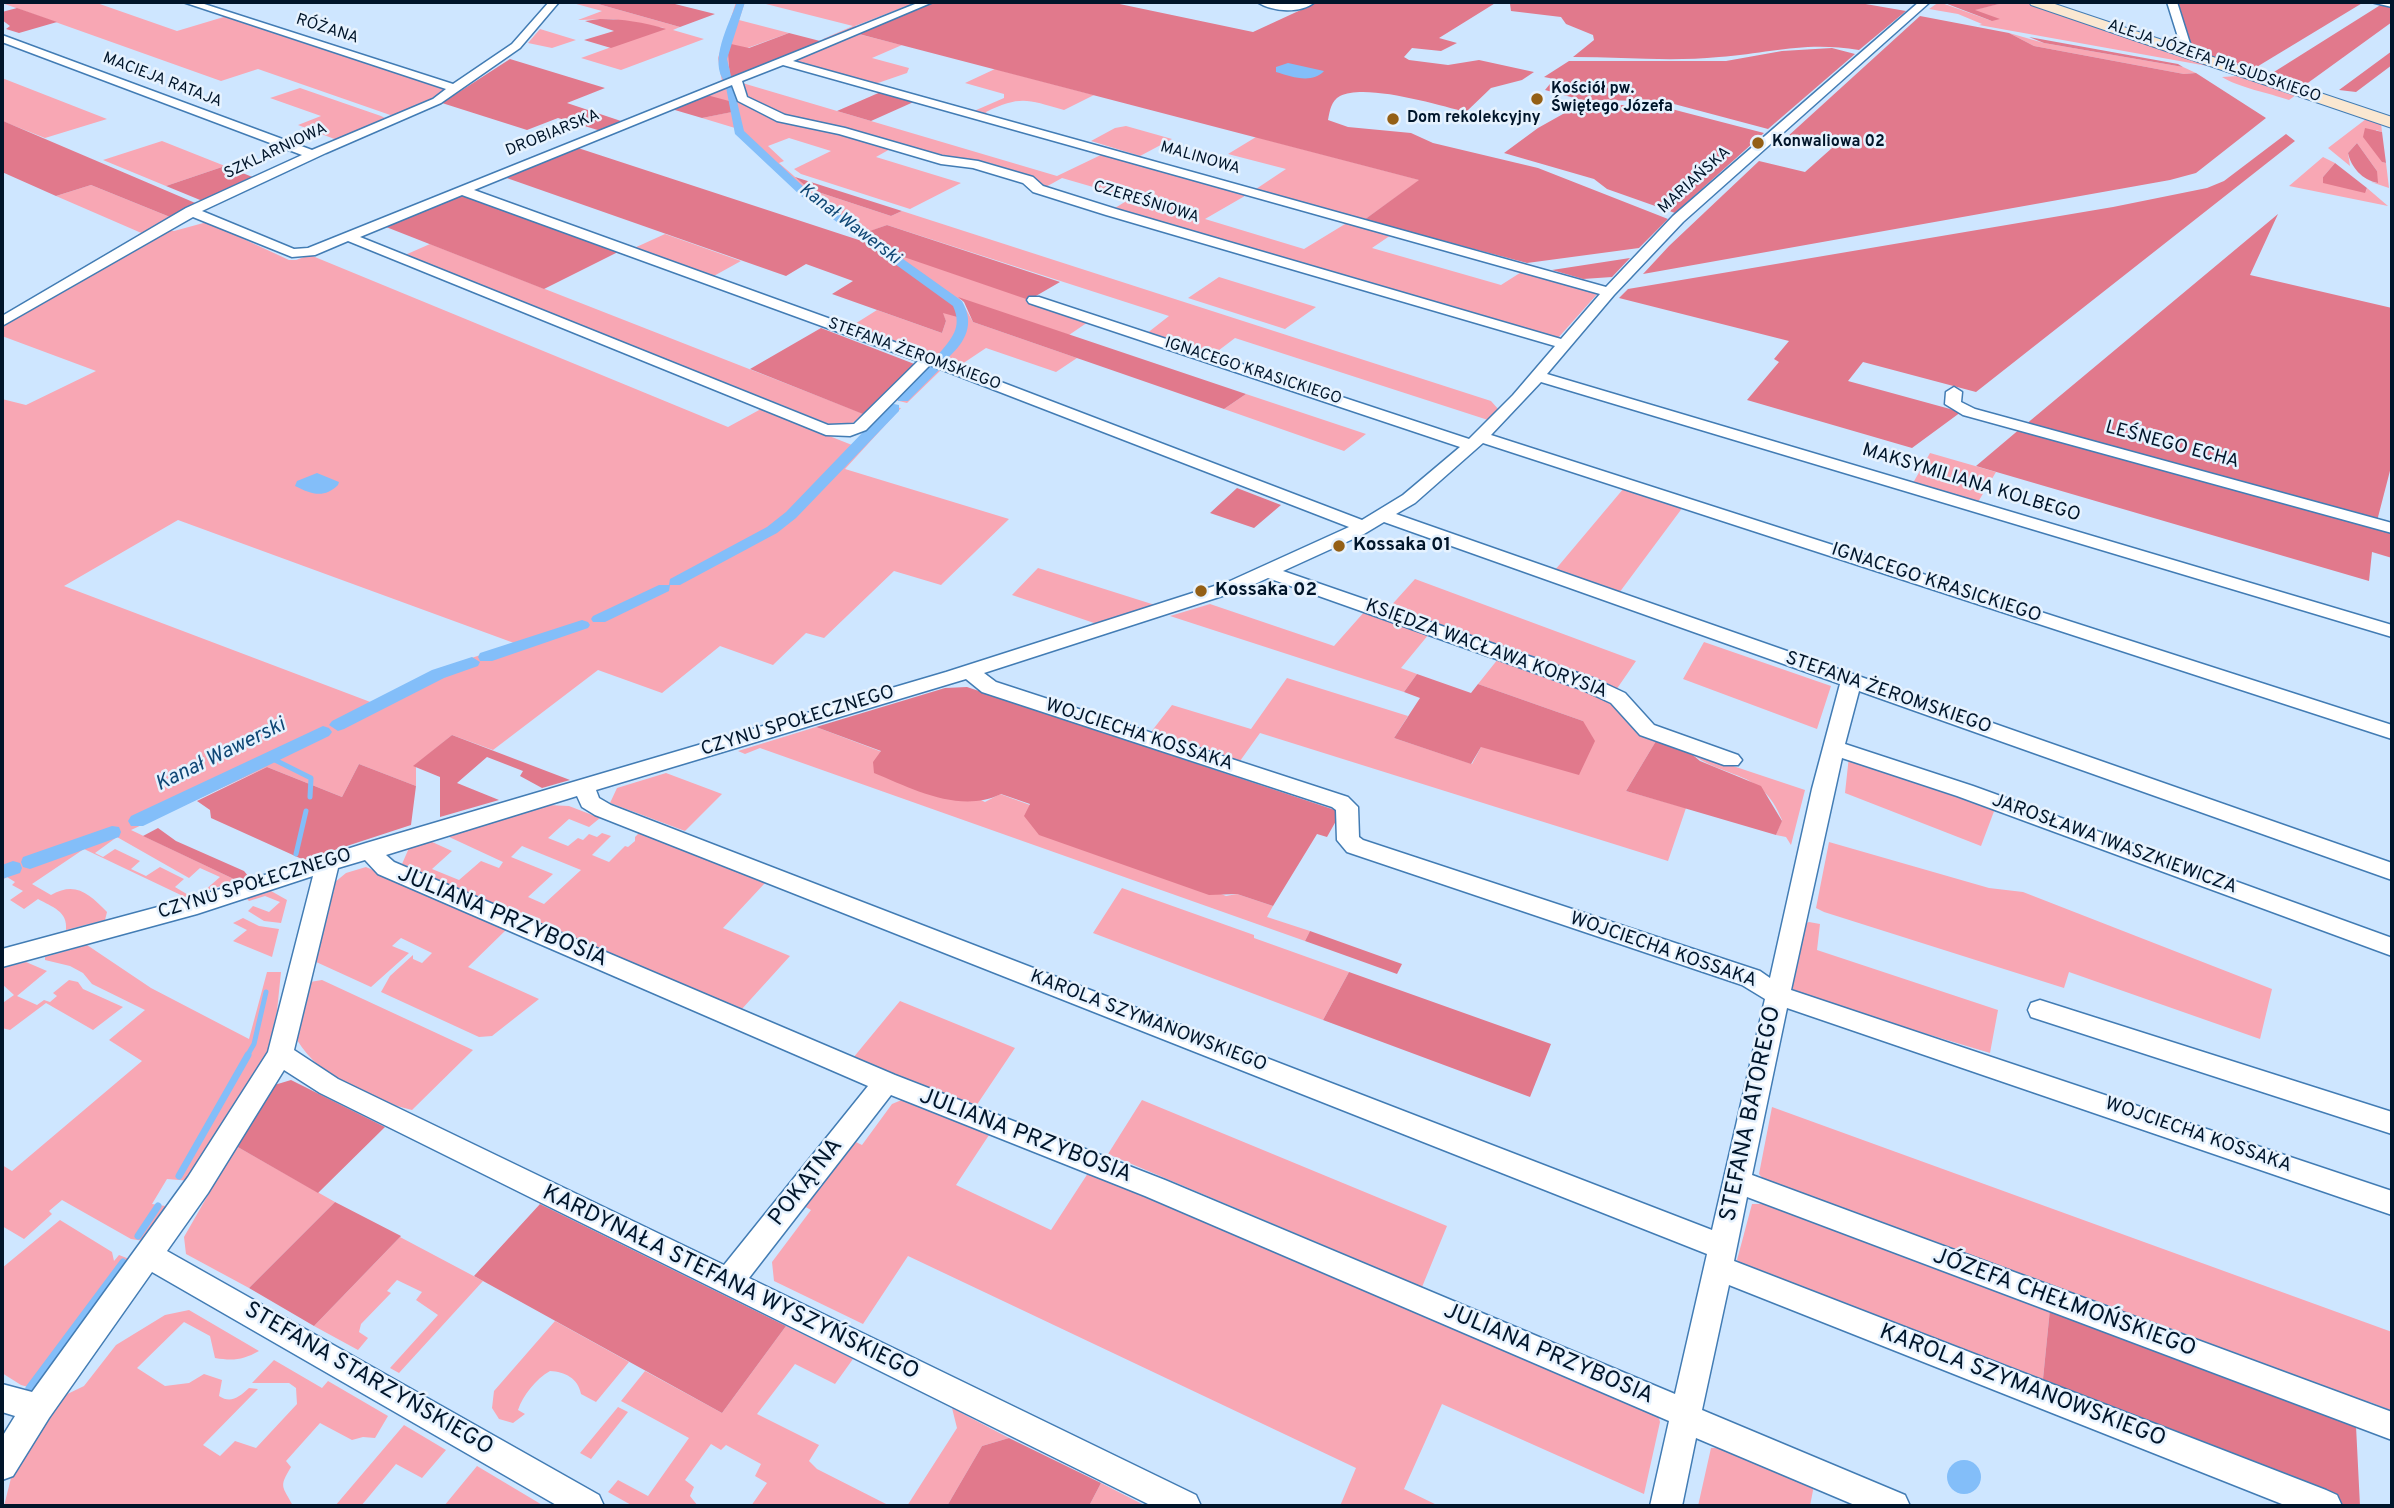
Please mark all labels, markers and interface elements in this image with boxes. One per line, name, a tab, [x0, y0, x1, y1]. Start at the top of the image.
street label: RÓŻANA	[293, 11, 361, 49]
street label: ALEJA JÓZEFA PIŁSUDSKIEGO	[2105, 16, 2323, 108]
street label: MACIEJA RATAJA	[100, 49, 224, 113]
place label: Kościół pw. Świętego Józefa	[1551, 80, 1673, 118]
marker: Kościół pw. Świętego Józefa	[1529, 91, 1545, 107]
street label: DROBIARSKA	[503, 106, 603, 162]
place label: Dom rekolekcyjny	[1407, 109, 1541, 129]
marker: Dom rekolekcyjny	[1385, 111, 1401, 127]
street label: SZKLARNIOWA	[222, 120, 330, 184]
place label: Konwaliowa 02	[1772, 133, 1885, 153]
marker: Konwaliowa 02	[1750, 135, 1766, 151]
street label: MALINOWA	[1158, 138, 1242, 180]
street label: MARIAŃSKA	[1655, 144, 1735, 218]
street label: CZEREŚNIOWA	[1091, 178, 1201, 228]
water label: Kanał Wawerski	[794, 180, 904, 270]
street label: STEFANA ŻEROMSKIEGO	[825, 315, 1003, 395]
street label: IGNACEGO KRASICKIEGO	[1162, 334, 1344, 410]
street label: LEŚNEGO ECHA	[2103, 417, 2241, 475]
street label: MAKSYMILIANA KOLBEGO	[1859, 440, 2083, 528]
place label: Kossaka 01	[1353, 535, 1451, 557]
marker: Kossaka 01	[1331, 538, 1347, 554]
street label: IGNACEGO KRASICKIEGO	[1828, 539, 2044, 629]
place label: Kossaka 02	[1215, 580, 1317, 602]
marker: Kossaka 02	[1193, 583, 1209, 599]
street label: KSIĘDZA WACŁAWA KORYSIA	[1362, 596, 1610, 704]
street label: STEFANA ŻEROMSKIEGO	[1782, 648, 1994, 740]
street label: CZYNU SPOŁECZNEGO	[699, 682, 897, 762]
street label: WOJCIECHA KOSSAKA	[1042, 695, 1236, 777]
water label: Kanał Wawerski	[152, 714, 290, 798]
street label: JAROSŁAWA IWASZKIEWICZA	[1988, 790, 2240, 900]
street label: CZYNU SPOŁECZNEGO	[156, 845, 354, 925]
street label: JULIANA PRZYBOSIA	[393, 861, 611, 975]
street label: WOJCIECHA KOSSAKA	[1567, 908, 1759, 994]
street label: KAROLA SZYMANOWSKIEGO	[1026, 966, 1270, 1078]
street label: STEFANA BATOREGO	[1716, 1004, 1788, 1224]
street label: JULIANA PRZYBOSIA	[915, 1084, 1135, 1190]
street label: WOJCIECHA KOSSAKA	[2102, 1093, 2294, 1179]
street label: POKĄTNA	[764, 1134, 850, 1232]
street label: KARDYNAŁA STEFANA WYSZYŃSKIEGO	[537, 1180, 923, 1388]
street label: JÓZEFA CHEŁMOŃSKIEGO	[1929, 1244, 2199, 1364]
street label: STEFANA STARZYŃSKIEGO	[239, 1297, 497, 1463]
street label: JULIANA PRZYBOSIA	[1439, 1298, 1657, 1412]
street label: KAROLA SZYMANOWSKIEGO	[1875, 1320, 2169, 1454]

